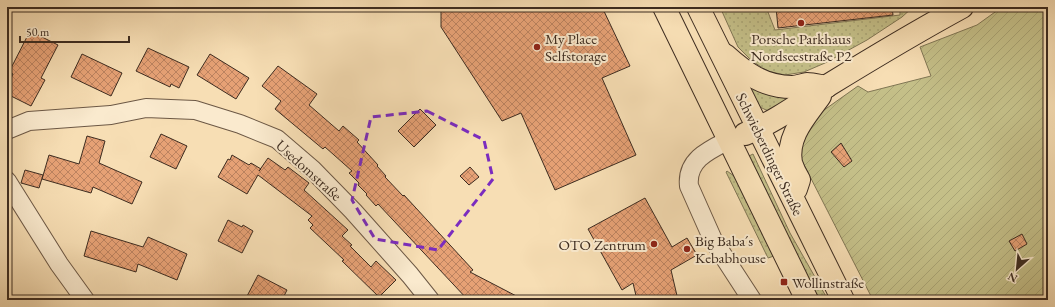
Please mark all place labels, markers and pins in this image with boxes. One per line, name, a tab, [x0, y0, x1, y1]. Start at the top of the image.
marker: Porsche Parkhaus Nordseestraße P2	[796, 18, 806, 28]
place label: My Place Selfstorage	[545, 29, 607, 65]
place label: Porsche Parkhaus Nordseestraße P2	[751, 29, 852, 65]
marker: My Place Selfstorage	[532, 42, 542, 52]
place label: Big Baba´s Kebabhouse	[695, 231, 766, 267]
place label: OTO Zentrum	[559, 235, 646, 254]
marker: OTO Zentrum	[649, 239, 659, 249]
marker: Big Baba´s Kebabhouse	[682, 244, 692, 254]
place label: Wollinstraße	[792, 273, 864, 292]
marker: Wollinstraße	[779, 277, 789, 287]

